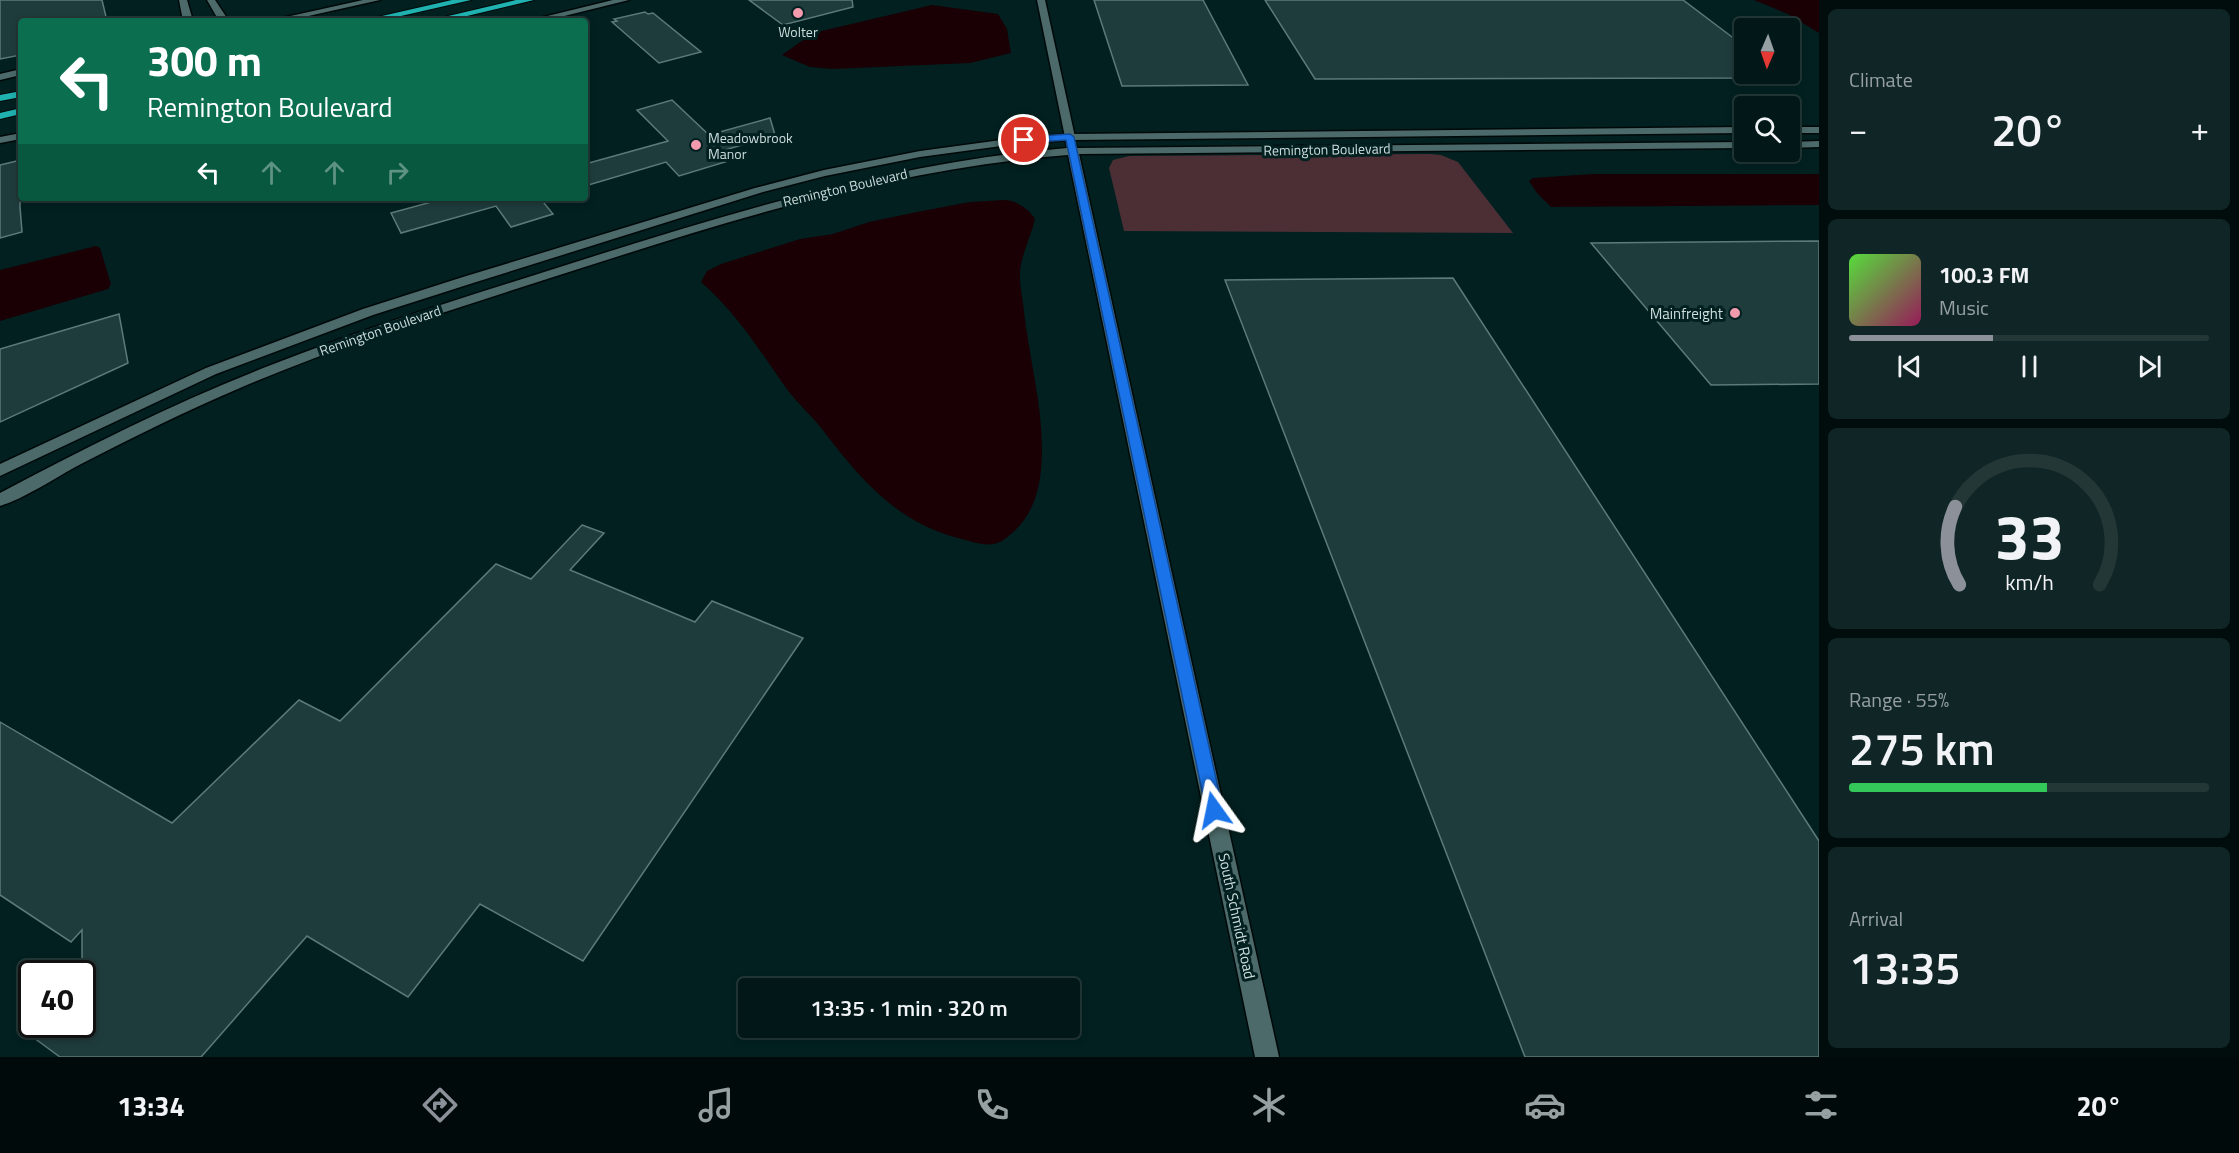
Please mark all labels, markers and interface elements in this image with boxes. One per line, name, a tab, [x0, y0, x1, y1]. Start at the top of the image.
marker: Wolter	[791, 6, 805, 20]
north arrow	[1734, 18, 1800, 84]
map controls	[1734, 18, 1800, 162]
place label: Wolter	[778, 21, 818, 42]
text: 300 m	[147, 28, 262, 92]
icon: left	[48, 42, 126, 120]
text: Climate	[1849, 64, 1913, 95]
text: Remington Boulevard	[147, 86, 393, 127]
text: 20°	[1991, 95, 2067, 163]
button: search	[1734, 96, 1800, 162]
text: −	[1849, 104, 1867, 154]
text: +	[2191, 104, 2209, 154]
pin	[998, 114, 1049, 165]
icon: arrive	[1007, 123, 1040, 156]
place label: Meadowbrook Manor	[708, 127, 793, 164]
street label: Remington Boulevard	[1263, 137, 1391, 161]
marker: Meadowbrook Manor	[689, 138, 703, 152]
icon: left	[192, 156, 225, 189]
icon: ahead	[255, 156, 288, 189]
icon: ahead	[318, 156, 351, 189]
icon: right	[381, 156, 414, 189]
street label: Remington Boulevard	[781, 162, 909, 212]
text: 100.3 FM	[1939, 258, 2029, 292]
text: Music	[1939, 292, 1989, 323]
street label: Remington Boulevard	[316, 299, 444, 361]
place label: Mainfreight	[1650, 302, 1724, 325]
marker: Mainfreight	[1728, 306, 1742, 320]
icon: previous	[1893, 350, 1926, 383]
icon: pause	[2013, 350, 2046, 383]
icon: next	[2133, 350, 2166, 383]
text: 33	[1994, 489, 2064, 584]
text: km/h	[2005, 567, 2053, 599]
text: Range · 55%	[1849, 684, 1949, 715]
text: 275 km	[1849, 714, 1995, 782]
position arrow	[1182, 778, 1246, 842]
street label: South Schmidt Road	[1212, 851, 1262, 981]
text: Arrival	[1849, 903, 1903, 934]
text: 13:35	[1849, 933, 1961, 1001]
speed limit sign: 40	[18, 960, 96, 1038]
text: 13:35 · 1 min · 320 m	[810, 991, 1008, 1025]
icon: directions	[419, 1084, 461, 1126]
icon: music	[695, 1084, 737, 1126]
icon: phone	[971, 1084, 1013, 1126]
icon: climate	[1248, 1084, 1290, 1126]
icon: car	[1524, 1084, 1566, 1126]
icon: filters	[1800, 1084, 1842, 1126]
text: 13:34	[117, 1085, 185, 1126]
text: 20°	[2076, 1085, 2122, 1126]

